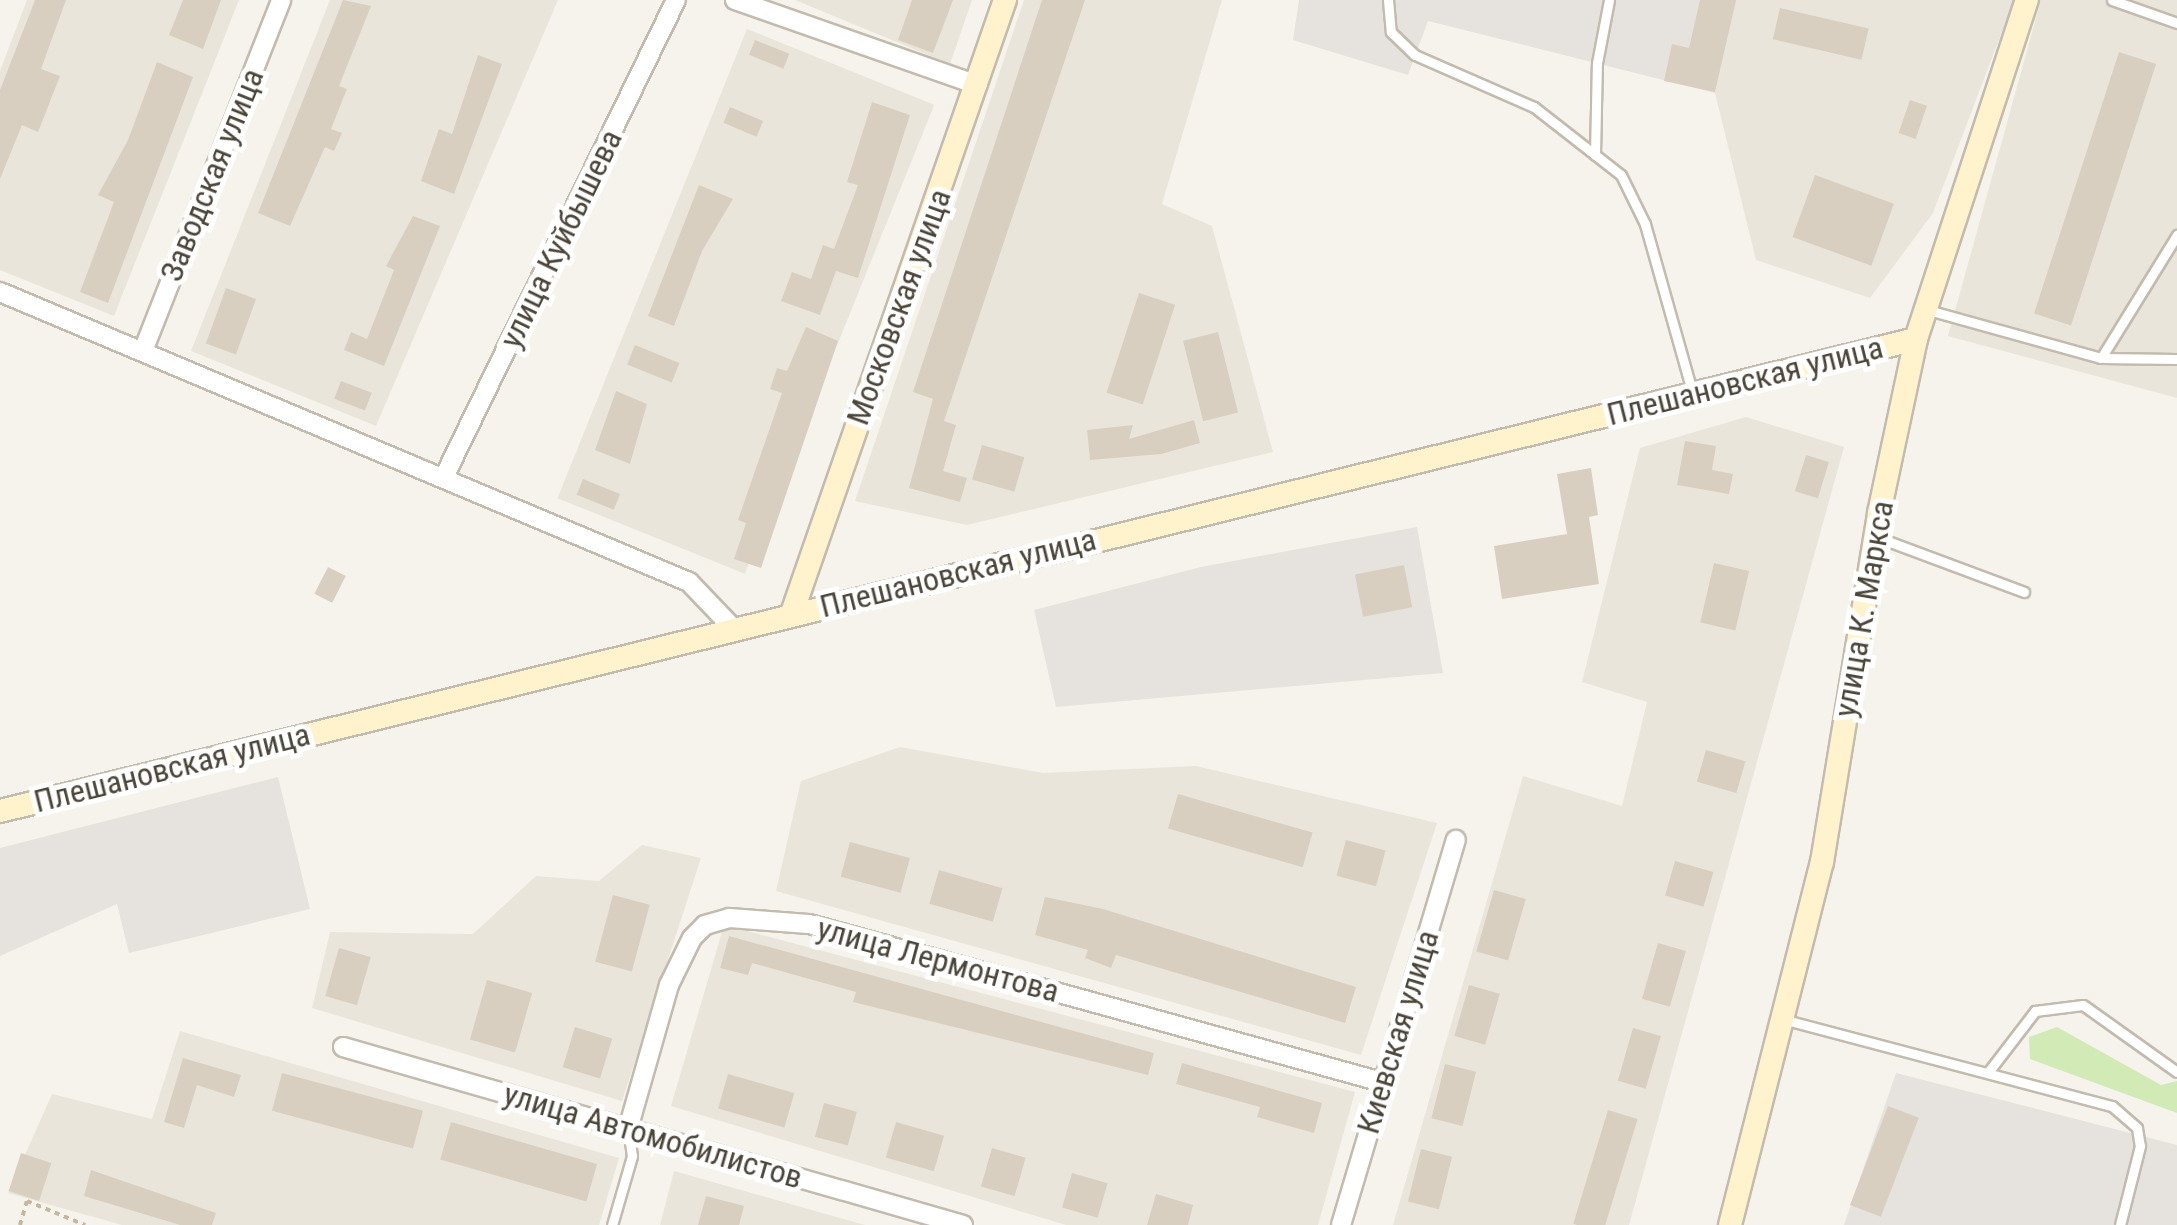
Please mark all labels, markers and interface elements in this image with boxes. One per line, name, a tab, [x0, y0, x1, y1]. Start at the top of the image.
street label: Заводская улица	[152, 63, 272, 287]
street label: улица Куйбышева	[492, 124, 630, 354]
street label: Московская улица	[839, 184, 959, 430]
street label: Плешановская улица	[1603, 328, 1887, 434]
street label: улица К. Маркса	[1826, 498, 1902, 720]
street label: Плешановская улица	[816, 520, 1100, 626]
street label: Плешановская улица	[30, 715, 314, 821]
street label: улица Лермонтова	[813, 909, 1063, 1011]
street label: Киевская улица	[1349, 926, 1447, 1138]
street label: улица Автомобилистов	[499, 1075, 807, 1197]

